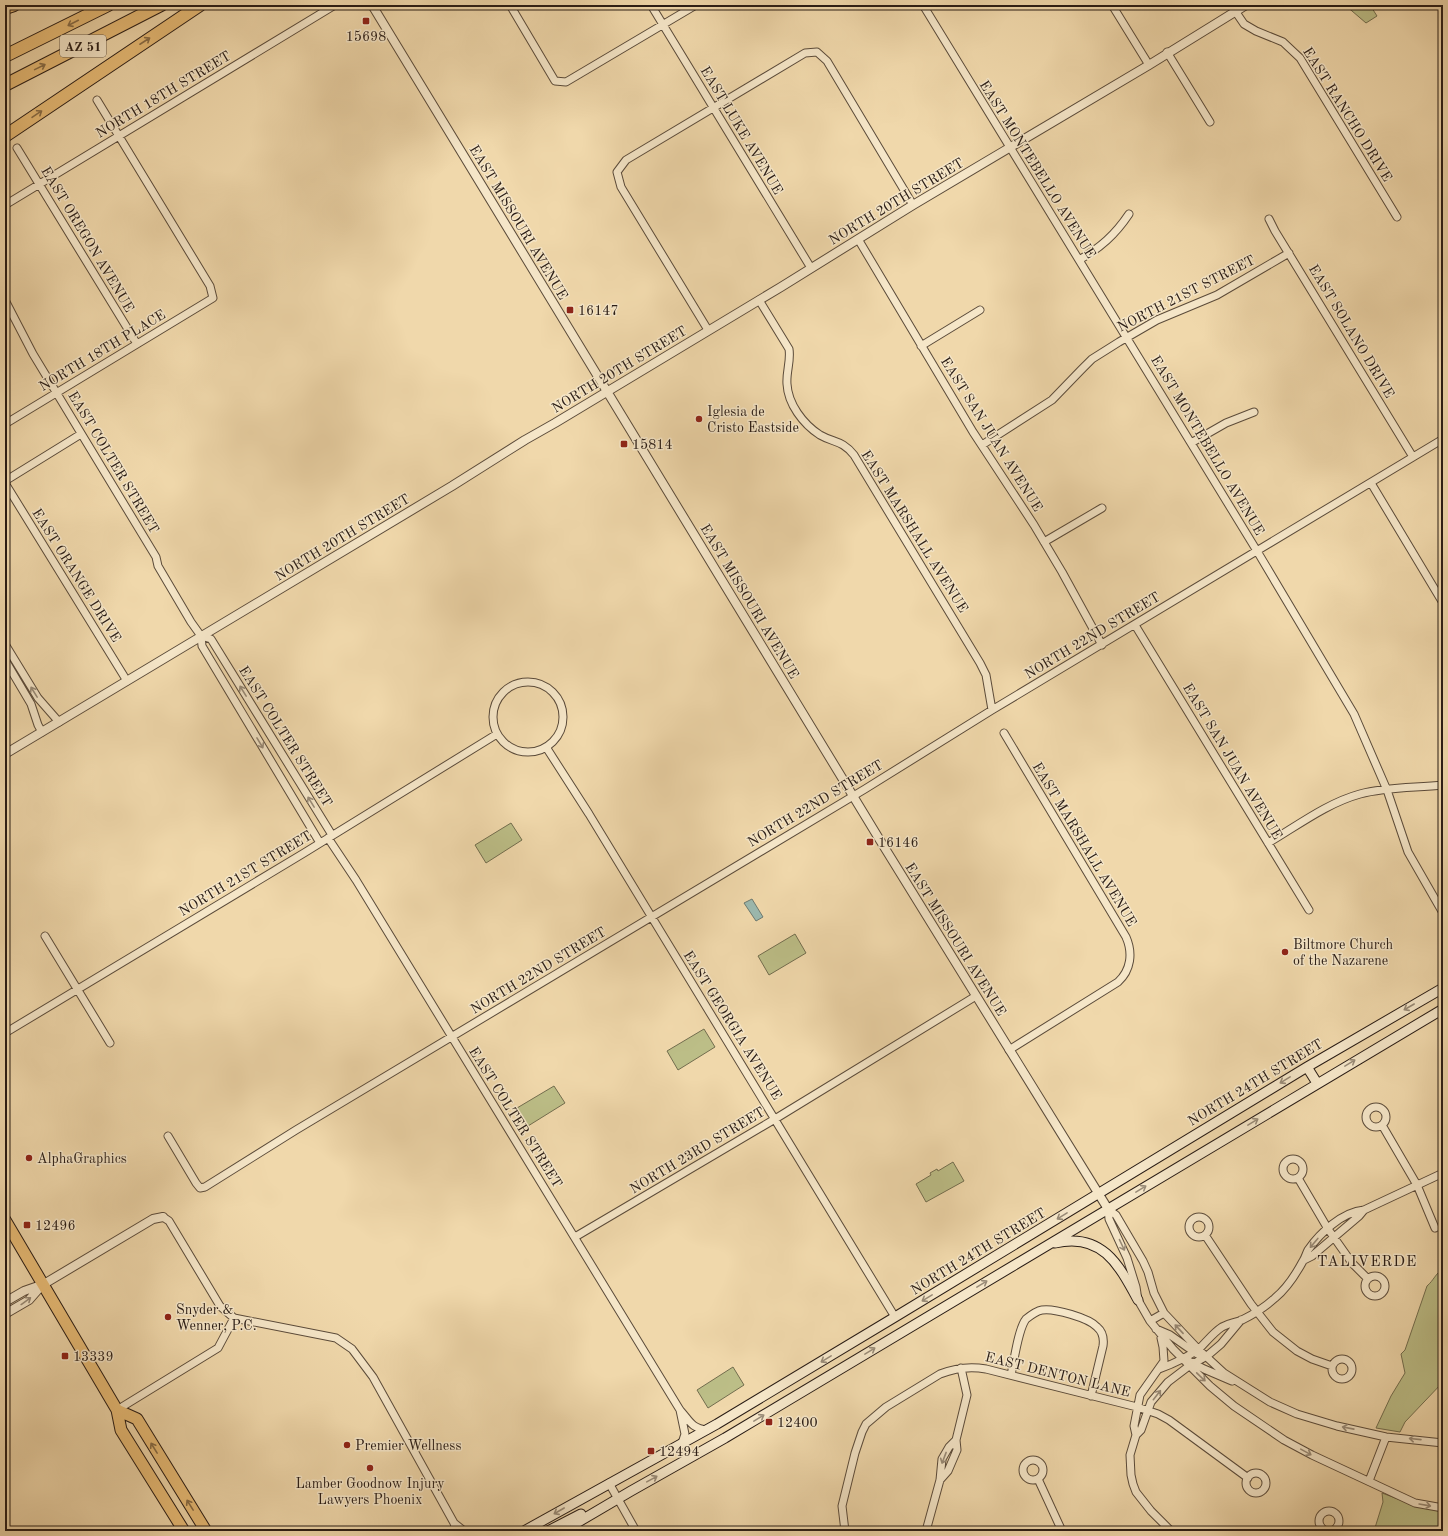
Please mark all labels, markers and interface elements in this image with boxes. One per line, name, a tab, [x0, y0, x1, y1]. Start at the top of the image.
marker: 15698	[361, 16, 371, 26]
one-way arrow	[67, 20, 79, 27]
place label: 15698	[346, 30, 386, 44]
road number: AZ 51	[60, 35, 106, 57]
one-way arrow	[139, 37, 150, 45]
street label: EAST RANCHO DRIVE	[1300, 45, 1394, 184]
street label: NORTH 18TH STREET	[94, 49, 233, 141]
one-way arrow	[34, 63, 46, 70]
street label: EAST LUKE AVENUE	[697, 64, 785, 197]
street label: EAST MONTEBELLO AVENUE	[976, 78, 1098, 261]
one-way arrow	[32, 110, 43, 118]
street label: EAST MISSOURI AVENUE	[466, 143, 570, 302]
street label: NORTH 20TH STREET	[827, 156, 966, 248]
street label: EAST OREGON AVENUE	[38, 164, 136, 315]
street label: NORTH 21ST STREET	[1115, 253, 1258, 335]
street label: EAST SOLANO DRIVE	[1306, 262, 1397, 401]
place label: 16147	[578, 304, 619, 318]
marker: 16147	[565, 305, 575, 315]
street label: NORTH 18TH PLACE	[37, 308, 168, 394]
street label: NORTH 20TH STREET	[550, 324, 689, 416]
street label: EAST MONTEBELLO AVENUE	[1148, 353, 1266, 538]
street label: EAST SAN JUAN AVENUE	[938, 355, 1045, 514]
street label: EAST COLTER STREET	[65, 389, 161, 536]
place label: Iglesia de Cristo Eastside	[707, 405, 799, 435]
marker: Iglesia de Cristo Eastside	[694, 414, 704, 424]
place label: 15814	[632, 438, 673, 452]
marker: 15814	[619, 439, 629, 449]
street label: EAST MARSHALL AVENUE	[858, 448, 970, 615]
street label: NORTH 20TH STREET	[273, 492, 412, 584]
street label: EAST ORANGE DRIVE	[29, 506, 123, 645]
street label: EAST MISSOURI AVENUE	[697, 522, 801, 681]
street label: NORTH 22ND STREET	[1022, 590, 1163, 682]
street label: EAST COLTER STREET	[236, 664, 334, 809]
street label: EAST SAN JUAN AVENUE	[1180, 681, 1284, 842]
one-way arrow	[239, 685, 247, 697]
one-way arrow	[30, 687, 38, 698]
one-way arrow	[257, 737, 265, 749]
street label: NORTH 22ND STREET	[745, 758, 886, 850]
street label: EAST MARSHALL AVENUE	[1030, 760, 1139, 929]
one-way arrow	[307, 796, 315, 808]
street label: NORTH 21ST STREET	[177, 829, 314, 919]
place label: 16146	[878, 836, 919, 850]
marker: 16146	[865, 837, 875, 847]
street label: EAST MISSOURI AVENUE	[902, 861, 1008, 1019]
street label: NORTH 22ND STREET	[468, 925, 609, 1017]
place label: Biltmore Church of the Nazarene	[1293, 938, 1394, 968]
marker: Biltmore Church of the Nazarene	[1280, 947, 1290, 957]
street label: EAST GEORGIA AVENUE	[680, 948, 784, 1103]
one-way arrow	[1403, 1004, 1415, 1012]
street label: NORTH 24TH STREET	[1186, 1037, 1325, 1129]
street label: EAST COLTER STREET	[466, 1045, 564, 1190]
one-way arrow	[1344, 1059, 1356, 1067]
one-way arrow	[1279, 1077, 1291, 1085]
street label: NORTH 23RD STREET	[628, 1105, 767, 1197]
one-way arrow	[1247, 1117, 1259, 1125]
place label: AlphaGraphics	[37, 1152, 127, 1166]
marker: AlphaGraphics	[24, 1153, 34, 1163]
one-way arrow	[1135, 1184, 1147, 1192]
street label: NORTH 24TH STREET	[909, 1206, 1048, 1298]
one-way arrow	[1056, 1213, 1068, 1221]
place label: 12496	[35, 1219, 76, 1233]
marker: 12496	[22, 1220, 32, 1230]
one-way arrow	[1309, 1238, 1319, 1248]
one-way arrow	[1119, 1239, 1126, 1251]
district label: TALIVERDE	[1317, 1255, 1417, 1270]
one-way arrow	[976, 1280, 988, 1288]
one-way arrow	[921, 1295, 933, 1303]
one-way arrow	[20, 1297, 31, 1305]
place label: Snyder & Wenner, P.C.	[176, 1303, 257, 1333]
marker: Snyder & Wenner, P.C.	[163, 1312, 173, 1322]
one-way arrow	[1175, 1324, 1184, 1334]
one-way arrow	[864, 1347, 875, 1355]
place label: 13339	[73, 1350, 114, 1364]
street label: EAST DENTON LANE	[984, 1350, 1132, 1400]
marker: 13339	[60, 1351, 70, 1361]
one-way arrow	[820, 1355, 832, 1363]
one-way arrow	[1196, 1372, 1206, 1382]
one-way arrow	[1152, 1390, 1161, 1401]
one-way arrow	[753, 1413, 765, 1421]
place label: 12400	[777, 1416, 818, 1430]
marker: 12400	[764, 1417, 774, 1427]
one-way arrow	[1342, 1424, 1355, 1432]
one-way arrow	[1409, 1435, 1422, 1443]
place label: Premier Wellness	[355, 1439, 461, 1453]
marker: Premier Wellness	[342, 1440, 352, 1450]
one-way arrow	[150, 1442, 158, 1454]
place label: 12494	[659, 1445, 700, 1459]
marker: 12494	[646, 1446, 656, 1456]
one-way arrow	[1300, 1449, 1312, 1457]
one-way arrow	[939, 1452, 947, 1464]
marker: Lamber Goodnow Injury Lawyers Phoenix	[365, 1463, 375, 1473]
one-way arrow	[646, 1474, 658, 1482]
place label: Lamber Goodnow Injury Lawyers Phoenix	[295, 1477, 445, 1507]
one-way arrow	[186, 1499, 194, 1511]
one-way arrow	[1418, 1501, 1431, 1509]
one-way arrow	[553, 1508, 565, 1516]

